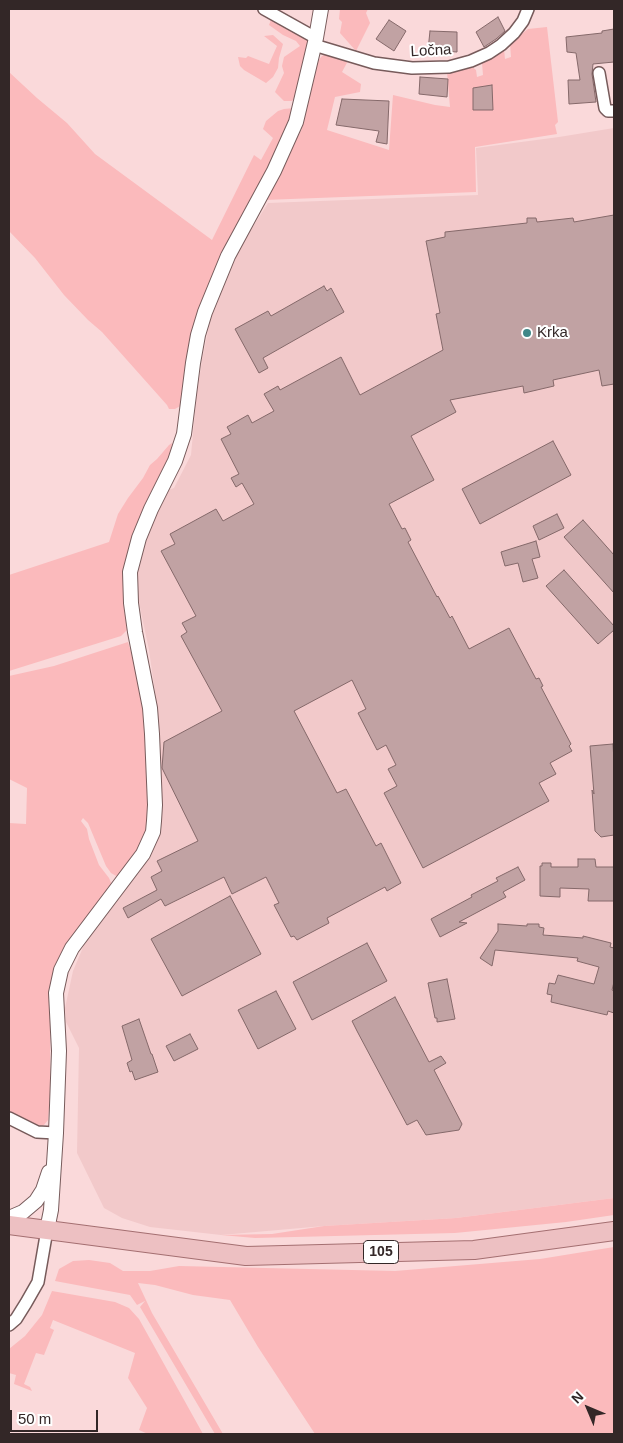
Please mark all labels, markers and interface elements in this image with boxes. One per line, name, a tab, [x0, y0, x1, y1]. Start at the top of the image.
street label: Ločna	[410, 41, 452, 61]
place label: Krka	[537, 324, 568, 342]
marker: Krka	[521, 327, 533, 339]
road number: 105	[364, 1240, 398, 1264]
north arrow	[563, 1383, 613, 1433]
text: N	[568, 1388, 587, 1407]
scale bar	[12, 1400, 100, 1432]
text: 50 m	[18, 1410, 51, 1427]

